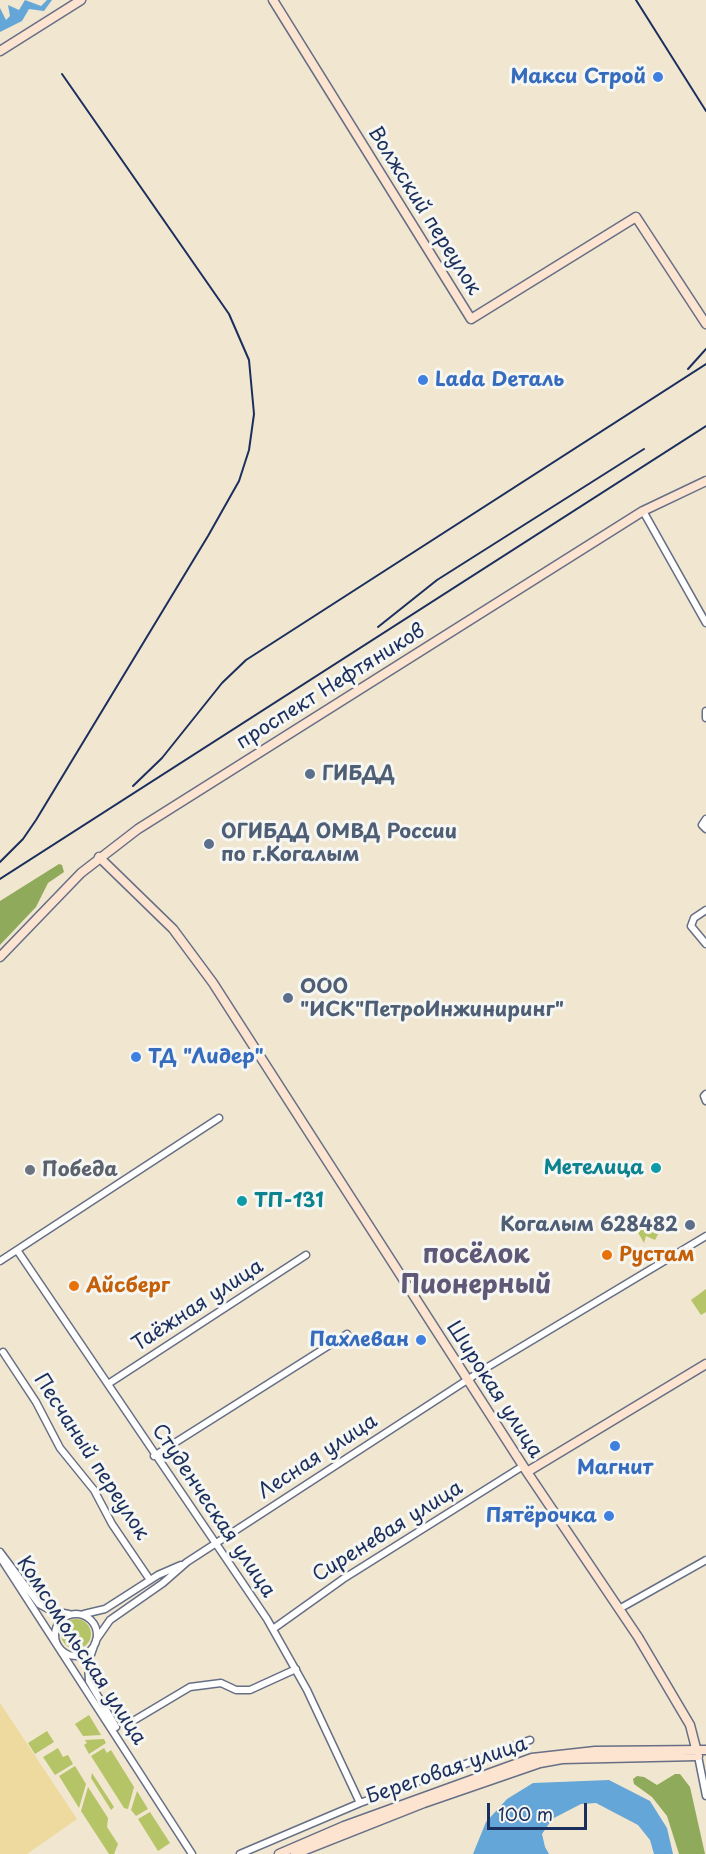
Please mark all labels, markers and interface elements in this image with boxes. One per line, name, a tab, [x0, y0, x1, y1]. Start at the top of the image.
place label: Макси Строй	[510, 65, 646, 89]
marker: Макси Строй	[651, 70, 665, 84]
street label: Волжский переулок	[362, 122, 486, 300]
place label: Lada Dеталь	[435, 368, 564, 392]
marker: Lada Dеталь	[416, 373, 430, 387]
street label: проспект Нефтяников	[232, 619, 430, 755]
place label: ГИБДД	[322, 762, 395, 786]
marker: ГИБДД	[303, 767, 317, 781]
place label: ОГИБДД ОМВД России по г.Когалым	[221, 820, 457, 867]
marker: ОГИБДД ОМВД России по г.Когалым	[202, 837, 216, 851]
place label: ООО "ИСК"ПетроИнжиниринг"	[300, 975, 564, 1022]
marker: ООО "ИСК"ПетроИнжиниринг"	[281, 991, 295, 1005]
place label: ТД "Лидер"	[148, 1045, 264, 1069]
marker: ТД "Лидер"	[129, 1050, 143, 1064]
place label: Метелица	[544, 1156, 644, 1180]
place label: Победа	[42, 1158, 118, 1182]
marker: Метелица	[649, 1161, 663, 1175]
marker: Победа	[23, 1163, 37, 1177]
place label: ТП-131	[254, 1189, 324, 1213]
marker: ТП-131	[235, 1194, 249, 1208]
place label: Когалым 628482	[500, 1213, 678, 1237]
marker: Когалым 628482	[683, 1218, 697, 1232]
district label: посёлок Пионерный	[401, 1240, 551, 1302]
place label: Рустам	[619, 1243, 694, 1267]
marker: Рустам	[600, 1248, 614, 1262]
street label: Таёжная улица	[128, 1255, 268, 1357]
place label: Айсберг	[86, 1274, 170, 1298]
marker: Айсберг	[67, 1279, 81, 1293]
street label: Широкая улица	[441, 1317, 547, 1463]
place label: Пахлеван	[310, 1328, 409, 1352]
marker: Пахлеван	[414, 1333, 428, 1347]
street label: Песчаный переулок	[28, 1369, 154, 1545]
street label: Лесная улица	[254, 1410, 382, 1504]
street label: Студенческая улица	[146, 1420, 280, 1602]
marker: Магнит	[608, 1439, 622, 1453]
place label: Магнит	[577, 1456, 653, 1480]
street label: Сиреневая улица	[309, 1476, 467, 1588]
place label: Пятёрочка	[486, 1504, 597, 1528]
marker: Пятёрочка	[602, 1509, 616, 1523]
street label: Комсомольская улица	[11, 1552, 151, 1750]
street label: Береговая улица	[364, 1732, 530, 1810]
scale bar	[490, 1791, 590, 1829]
text: 100 m	[498, 1800, 553, 1827]

